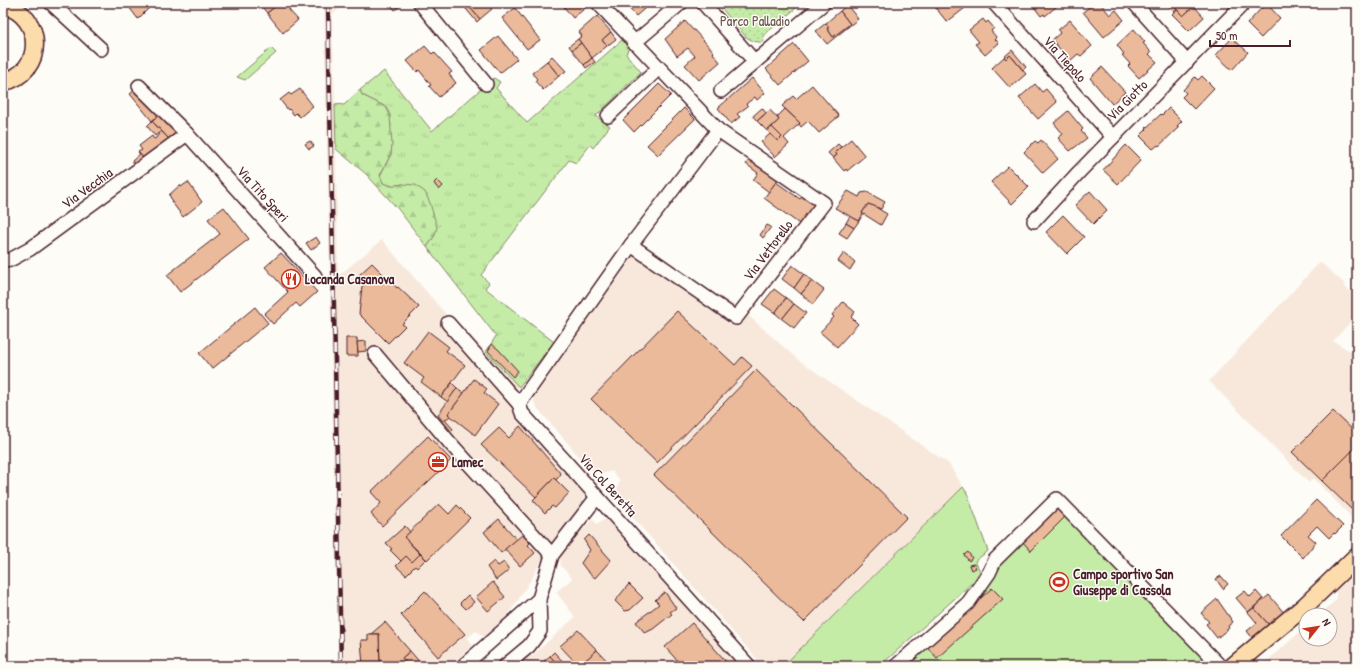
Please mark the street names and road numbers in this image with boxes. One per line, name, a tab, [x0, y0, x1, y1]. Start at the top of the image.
street label: Via Tiepolo	[1039, 32, 1091, 87]
street label: Via Giotto	[1102, 75, 1151, 124]
street label: Via Tito Speri	[232, 161, 294, 227]
street label: Via Vecchia	[57, 162, 116, 212]
street label: Via Vettorello	[739, 215, 797, 284]
street label: Via Col Beretta	[575, 449, 642, 521]

